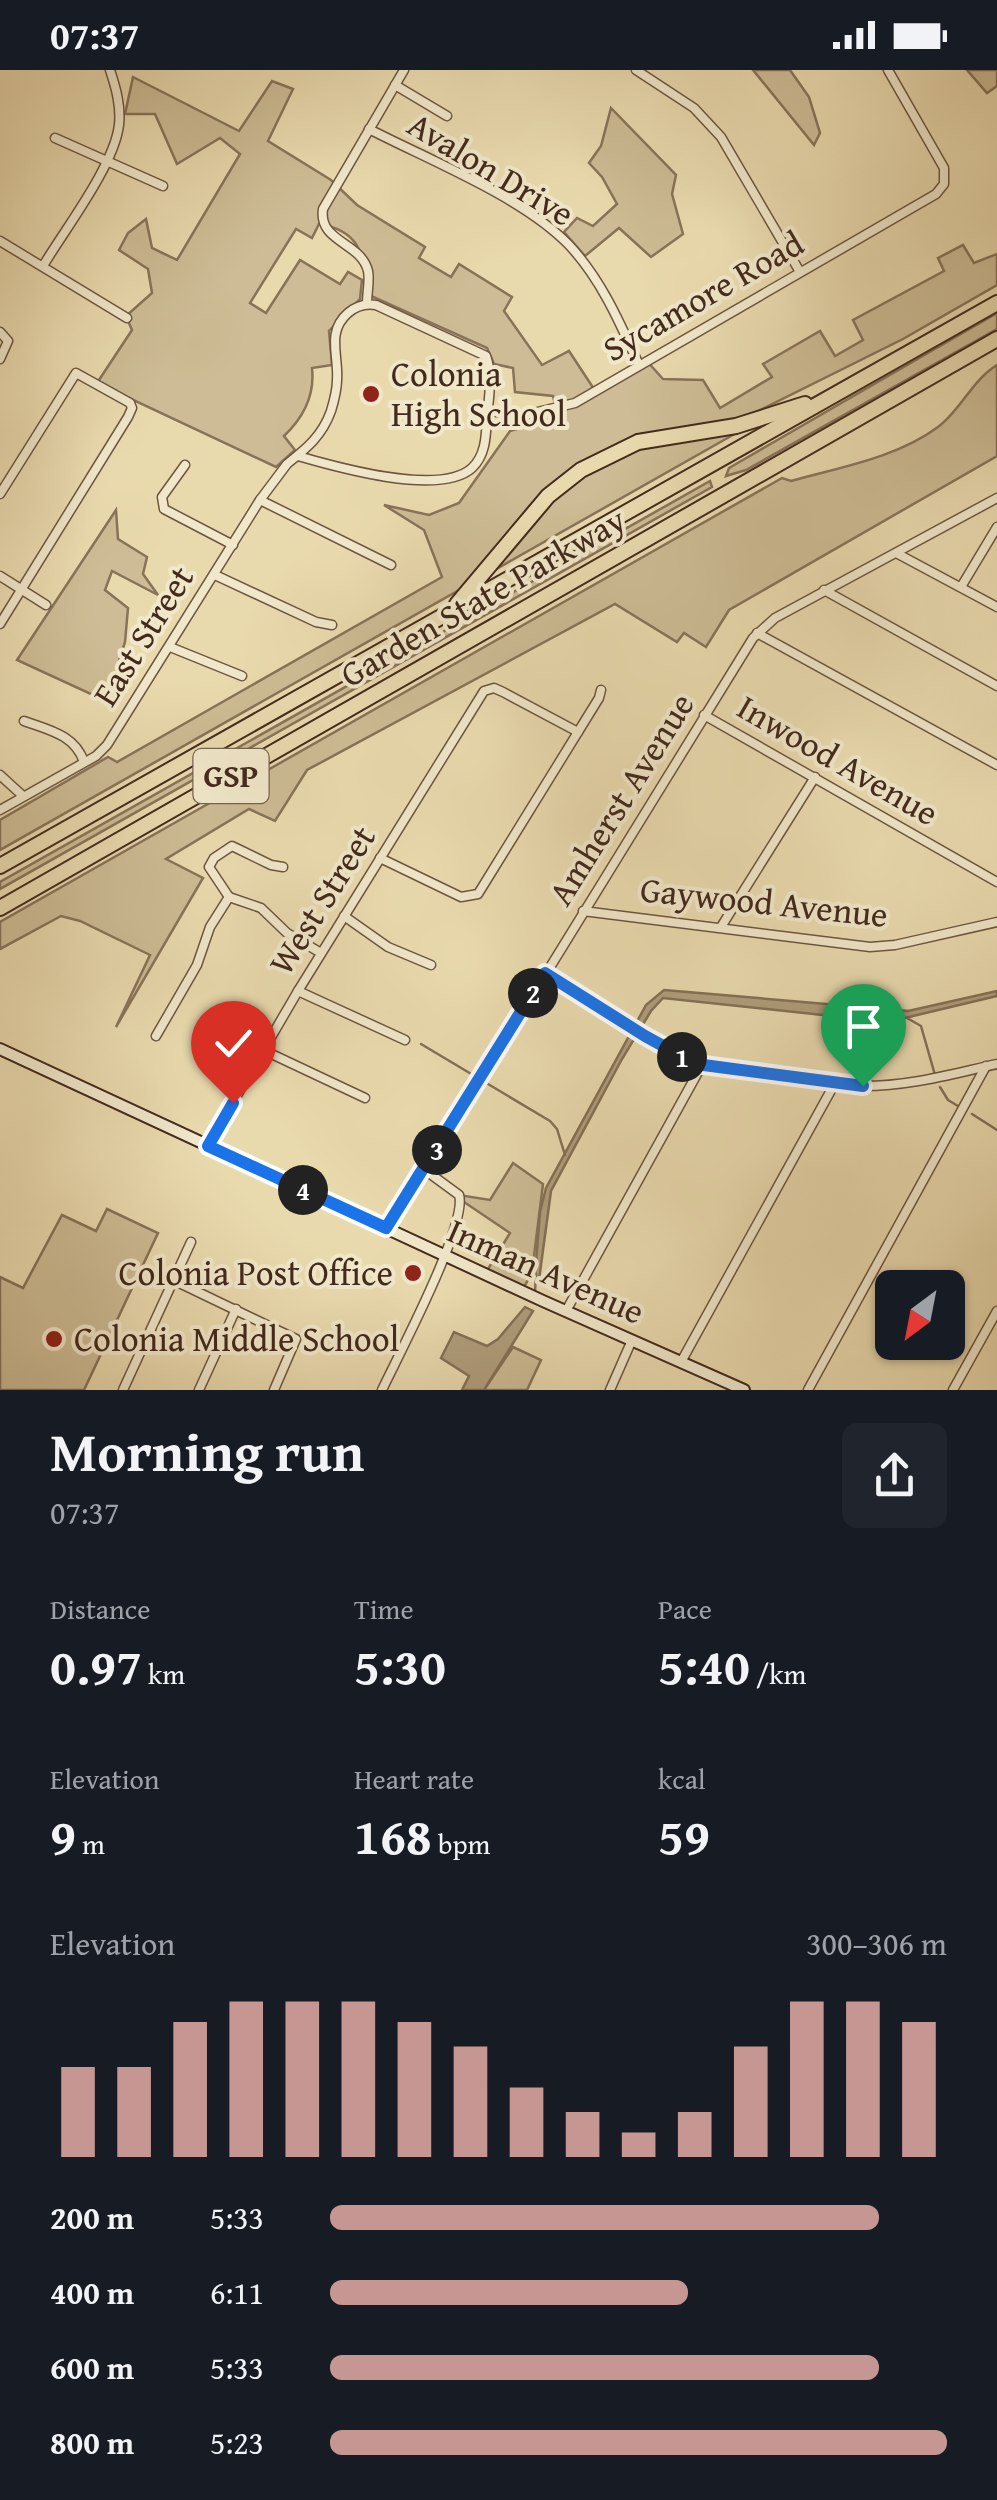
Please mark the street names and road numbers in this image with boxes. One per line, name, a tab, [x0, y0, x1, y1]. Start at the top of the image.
street label: Avalon Drive	[398, 99, 584, 238]
street label: Sycamore Road	[593, 217, 813, 374]
street label: Garden State Parkway	[331, 494, 635, 699]
street label: East Street	[79, 556, 206, 716]
street label: Inwood Avenue	[728, 681, 948, 838]
street label: Amherst Avenue	[535, 683, 706, 915]
road number: GSP	[194, 749, 268, 803]
street label: West Street	[256, 815, 388, 984]
street label: Gaywood Avenue	[638, 863, 890, 940]
street label: Inman Avenue	[440, 1204, 653, 1337]

